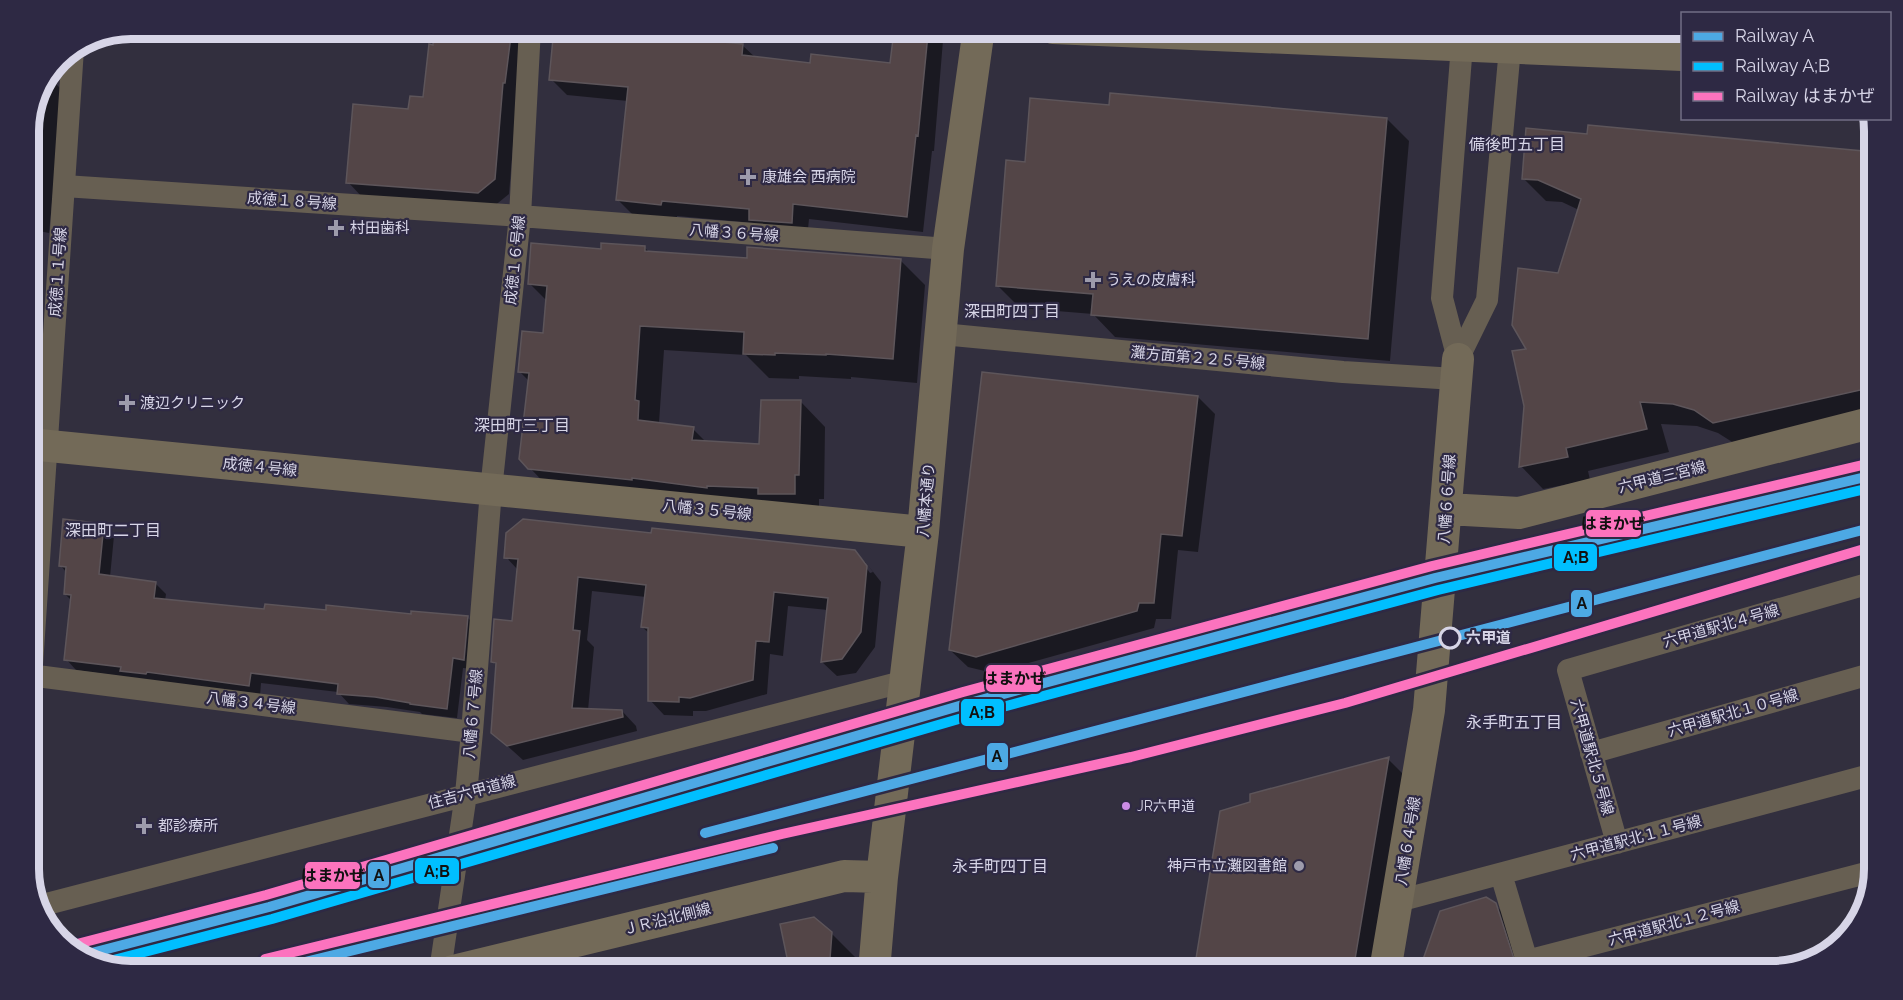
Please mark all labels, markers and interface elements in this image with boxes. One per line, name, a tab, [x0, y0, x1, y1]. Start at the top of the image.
legend	[1681, 12, 1891, 120]
text: Railway A	[1735, 25, 1814, 46]
text: Railway A;B	[1735, 55, 1830, 76]
text: Railway はまかぜ	[1735, 85, 1875, 106]
district label: 備後町五丁目	[1469, 135, 1565, 154]
marker: 康雄会 西病院	[739, 168, 757, 186]
place label: 康雄会 西病院	[762, 168, 856, 186]
street label: 成徳１８号線	[246, 189, 338, 213]
street label: 成徳１６号線	[501, 214, 529, 306]
marker: 村田歯科	[327, 219, 345, 237]
place label: 村田歯科	[350, 219, 410, 237]
street label: 八幡３６号線	[688, 221, 780, 245]
street label: 成徳１１号線	[46, 226, 70, 318]
marker: うえの皮膚科	[1084, 271, 1102, 289]
place label: うえの皮膚科	[1106, 271, 1196, 289]
district label: 深田町四丁目	[964, 302, 1060, 321]
street label: 灘方面第２２５号線	[1130, 343, 1266, 373]
marker: 渡辺クリニック	[118, 394, 136, 412]
place label: 渡辺クリニック	[140, 394, 245, 412]
district label: 深田町三丁目	[474, 416, 570, 435]
street label: 八幡６６号線	[1435, 453, 1459, 545]
street label: 成徳４号線	[222, 454, 298, 480]
street label: 六甲道三宮線	[1616, 457, 1708, 497]
street label: 八幡本通り	[914, 462, 938, 538]
street label: 八幡３５号線	[661, 496, 753, 524]
line badge: はまかぜ	[1585, 509, 1642, 538]
text: はまかぜ	[1581, 514, 1645, 533]
district label: 深田町二丁目	[65, 521, 161, 540]
line badge: A;B	[1553, 543, 1598, 572]
text: A;B	[1563, 548, 1589, 567]
line badge: A	[1570, 589, 1593, 618]
text: A	[1577, 594, 1588, 613]
street label: 六甲道駅北４号線	[1661, 601, 1781, 651]
marker: 六甲道	[1439, 627, 1461, 649]
place label: 六甲道	[1466, 629, 1511, 647]
line badge: はまかぜ	[985, 664, 1042, 693]
street label: 八幡６７号線	[460, 668, 486, 760]
text: はまかぜ	[982, 669, 1046, 688]
street label: 六甲道駅北１０号線	[1666, 686, 1800, 740]
street label: 八幡３４号線	[205, 689, 297, 717]
street label: 六甲道駅北５号線	[1567, 697, 1617, 817]
line badge: A;B	[960, 698, 1005, 727]
text: A;B	[969, 703, 995, 722]
district label: 永手町五丁目	[1466, 713, 1562, 732]
line badge: A	[986, 742, 1009, 771]
text: A	[992, 747, 1003, 766]
street label: 住吉六甲道線	[426, 772, 518, 812]
street label: 八幡６４号線	[1392, 795, 1424, 887]
place label: JR六甲道	[1137, 798, 1195, 814]
marker: JR六甲道	[1120, 800, 1132, 812]
street label: 六甲道駅北１１号線	[1568, 812, 1704, 864]
marker: 都診療所	[135, 817, 153, 835]
place label: 都診療所	[158, 817, 218, 835]
line badge: A;B	[414, 857, 460, 885]
district label: 永手町四丁目	[952, 857, 1048, 876]
place label: 神戸市立灘図書館	[1167, 857, 1287, 875]
marker: 神戸市立灘図書館	[1292, 859, 1306, 873]
line badge: はまかぜ	[304, 861, 361, 890]
line badge: A	[367, 861, 390, 889]
text: A;B	[424, 862, 450, 881]
text: はまかぜ	[301, 866, 365, 885]
text: A	[374, 866, 385, 885]
street label: 六甲道駅北１２号線	[1606, 897, 1742, 949]
street label: ＪＲ沿北側線	[621, 899, 713, 939]

